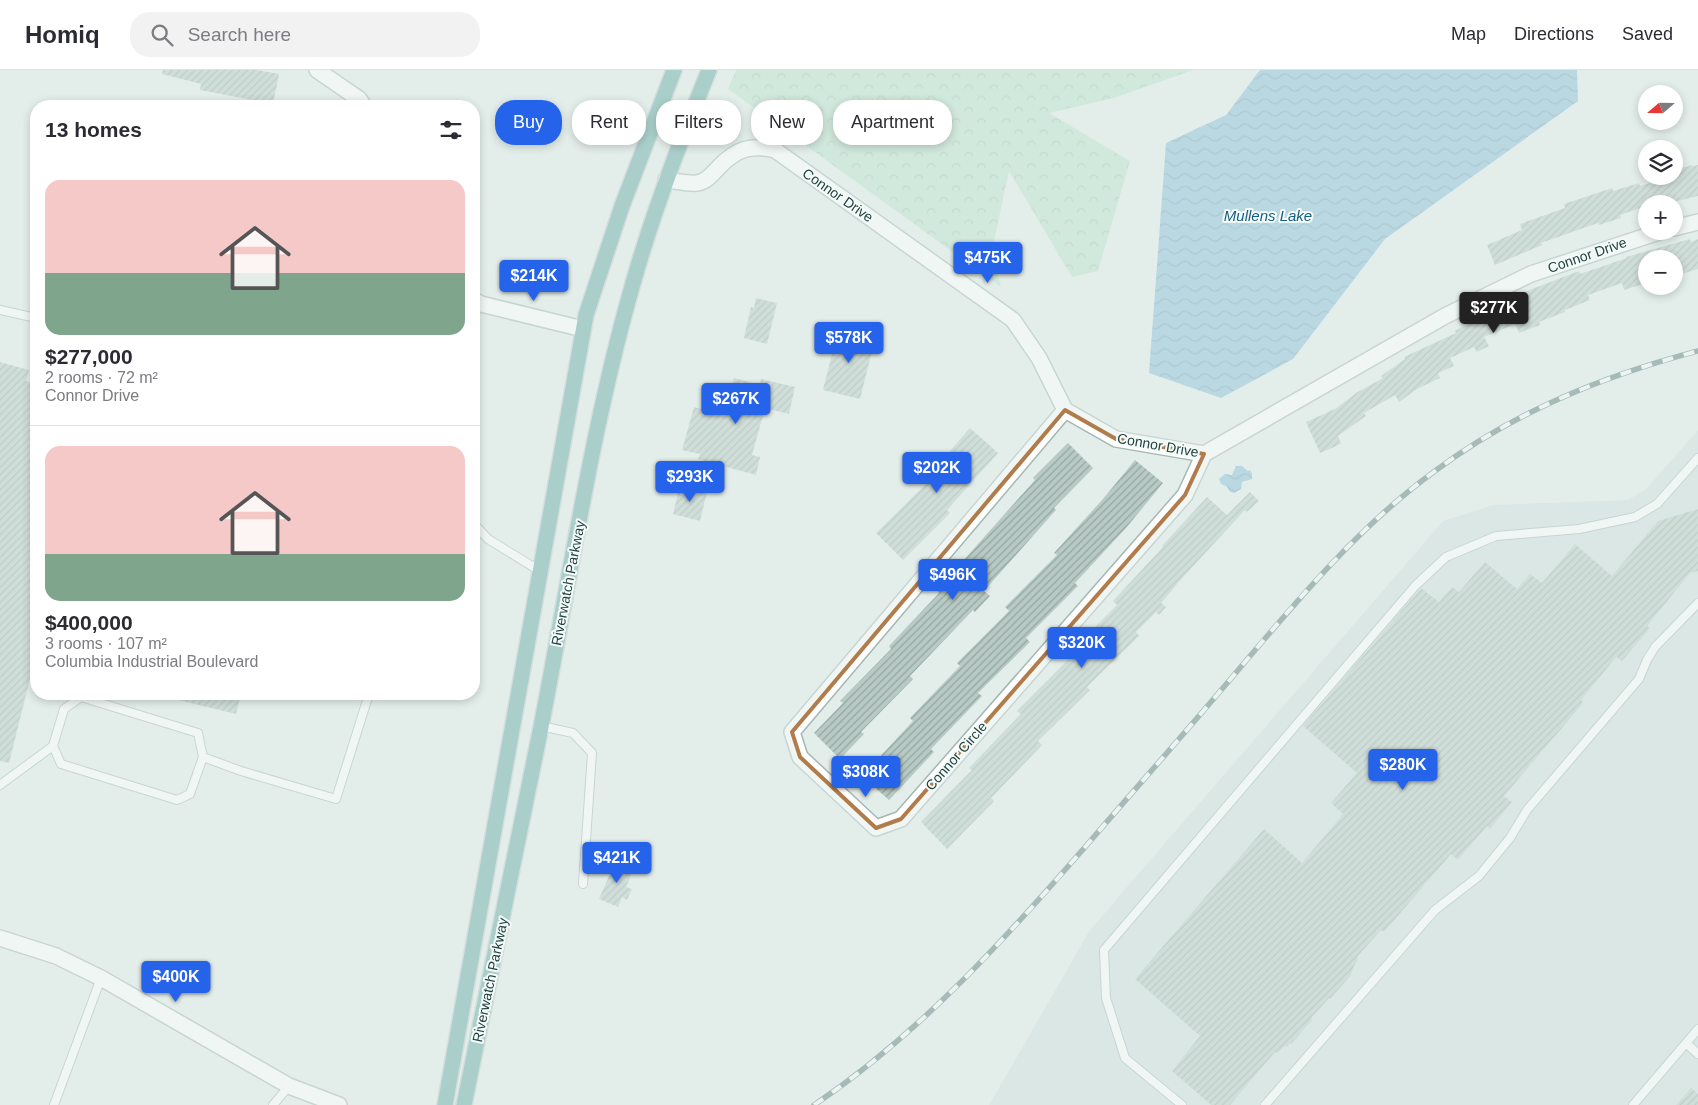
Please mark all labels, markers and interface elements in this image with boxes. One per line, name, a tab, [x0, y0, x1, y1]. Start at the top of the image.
search box	[130, 12, 480, 57]
text: Homiq	[25, 21, 100, 48]
icon: search	[148, 21, 176, 49]
text: Search here	[188, 24, 291, 45]
text: Map	[1451, 24, 1486, 44]
text: Directions	[1514, 24, 1594, 44]
text: Saved	[1622, 24, 1673, 44]
north arrow	[1638, 85, 1682, 130]
map controls	[1638, 85, 1683, 295]
chip: Buy	[495, 100, 562, 145]
chip: Rent	[572, 100, 646, 145]
chip: Filters	[656, 100, 741, 145]
chip: New	[751, 100, 823, 145]
chip: Apartment	[833, 100, 952, 145]
icon: filters	[437, 116, 465, 144]
text: 13 homes	[45, 118, 142, 141]
button: layers	[1638, 140, 1683, 185]
street label: Connor Drive	[800, 165, 877, 225]
button: +	[1638, 195, 1683, 240]
water label: Mullens Lake	[1224, 207, 1312, 224]
icon: home	[210, 213, 300, 303]
street label: Connor Drive	[1545, 234, 1629, 276]
pin: $475K	[953, 242, 1023, 284]
text: $475K	[964, 249, 1012, 266]
button: −	[1638, 250, 1683, 295]
pin: $214K	[499, 260, 569, 302]
text: $214K	[510, 267, 558, 284]
pin: $277K	[1459, 292, 1529, 334]
text: $277K	[1470, 299, 1518, 316]
pin: $578K	[814, 322, 884, 364]
text: $578K	[825, 329, 873, 346]
text: $277,000	[45, 345, 133, 368]
text: 2 rooms · 72 m²	[45, 369, 158, 386]
pin: $267K	[701, 382, 771, 425]
text: Connor Drive	[45, 387, 139, 404]
text: $267K	[712, 390, 760, 407]
street label: Connor Drive	[1116, 430, 1200, 460]
pin: $202K	[902, 452, 972, 494]
text: $202K	[913, 459, 961, 476]
pin: $293K	[655, 460, 725, 503]
text: $293K	[666, 468, 714, 485]
icon: home	[210, 478, 300, 568]
street label: Riverwatch Parkway	[548, 519, 588, 647]
pin: $496K	[918, 558, 988, 601]
text: $496K	[929, 566, 977, 583]
text: $400,000	[45, 611, 133, 634]
pin: $320K	[1047, 626, 1117, 669]
text: $320K	[1058, 634, 1106, 651]
text: 3 rooms · 107 m²	[45, 635, 167, 652]
text: Columbia Industrial Boulevard	[45, 653, 258, 670]
street label: Connor Circle	[922, 718, 990, 794]
pin: $280K	[1368, 748, 1438, 791]
pin: $308K	[831, 756, 901, 798]
text: $280K	[1379, 756, 1427, 773]
text: $308K	[842, 763, 890, 780]
pin: $421K	[582, 842, 652, 884]
text: $421K	[593, 849, 641, 866]
street label: Riverwatch Parkway	[469, 916, 511, 1044]
pin: $400K	[141, 960, 211, 1003]
text: $400K	[152, 968, 200, 985]

